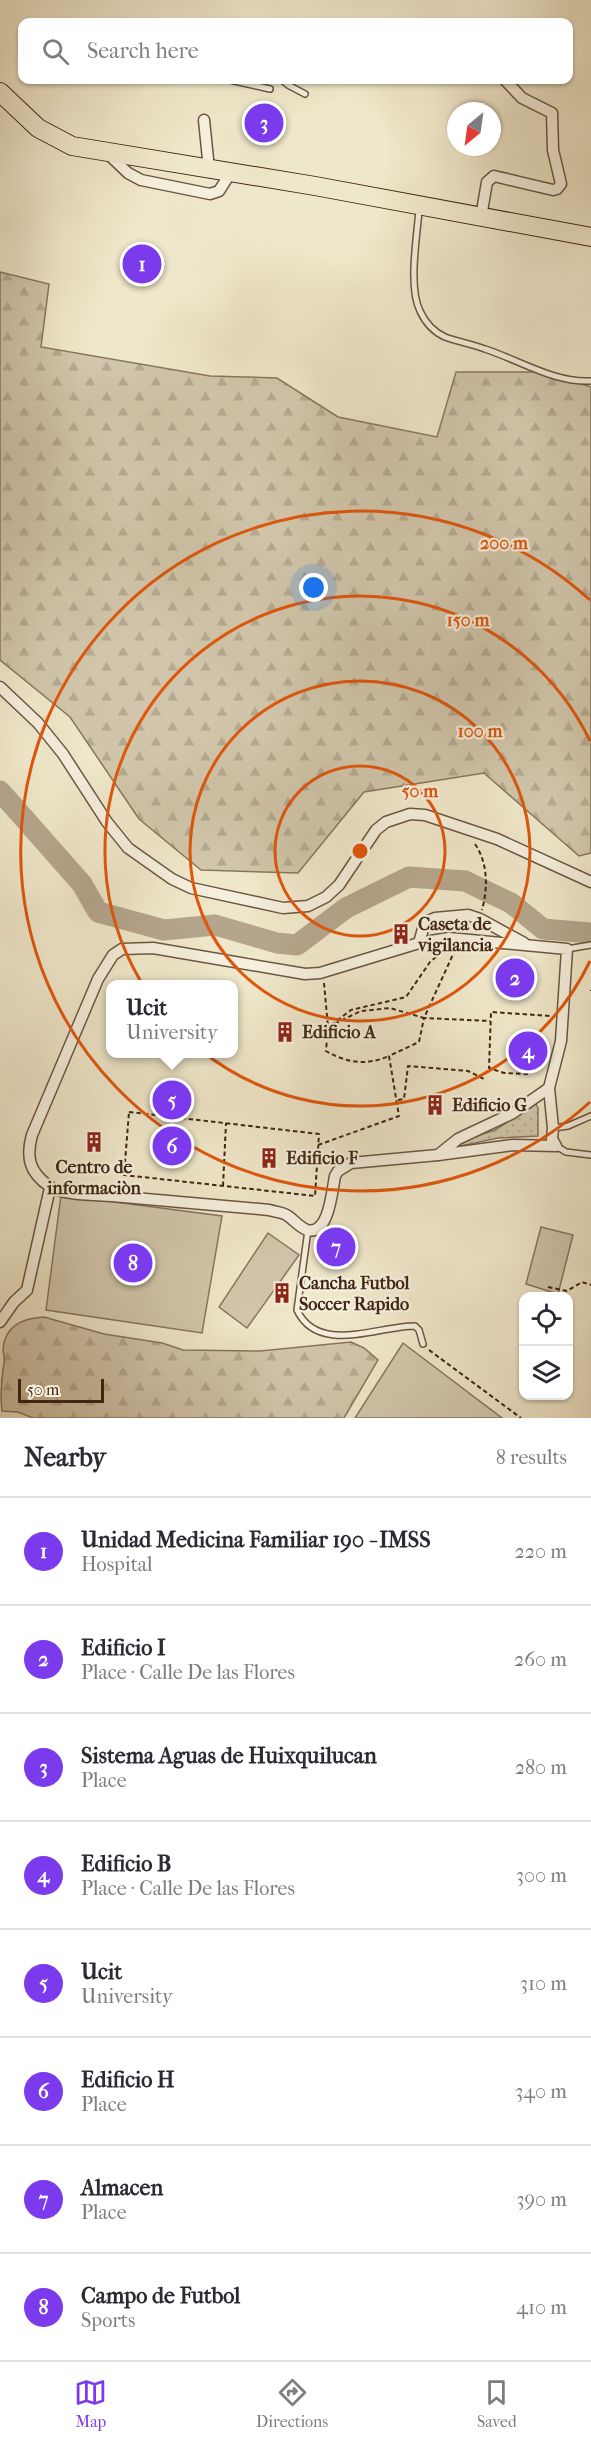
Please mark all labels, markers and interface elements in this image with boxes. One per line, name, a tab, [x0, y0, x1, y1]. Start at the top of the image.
search box	[18, 18, 573, 84]
icon: search	[39, 35, 72, 68]
text: Search here	[87, 38, 199, 64]
pin: 3	[244, 100, 284, 146]
north arrow	[447, 102, 501, 156]
pin: 1	[122, 242, 162, 286]
text: 200 m	[480, 533, 529, 554]
your location	[299, 573, 328, 602]
text: 150 m	[447, 610, 490, 631]
text: 100 m	[457, 721, 504, 742]
text: 50 m	[402, 781, 439, 802]
centre of rings	[350, 841, 370, 861]
place label: Caseta de vigilancia	[417, 914, 493, 956]
building icon: Caseta de vigilancia	[389, 922, 413, 946]
pin: 2	[496, 956, 534, 1000]
popup	[106, 980, 238, 1058]
text: Ucit	[126, 995, 167, 1021]
building icon: Edificio A	[273, 1020, 297, 1044]
text: University	[126, 1021, 218, 1044]
place label: Edificio A	[302, 1022, 377, 1043]
pin: 4	[508, 1028, 548, 1074]
pin: 5	[152, 1078, 192, 1122]
building icon: Edificio G	[423, 1093, 447, 1117]
place label: Edificio G	[452, 1095, 527, 1116]
pin: 6	[152, 1124, 192, 1168]
building icon: Centro de informaciòn	[82, 1130, 106, 1154]
building icon: Edificio F	[257, 1146, 281, 1170]
place label: Edificio F	[286, 1148, 358, 1169]
place label: Centro de informaciòn	[46, 1157, 141, 1199]
pin: 7	[316, 1224, 356, 1270]
pin: 8	[114, 1240, 152, 1286]
place label: Cancha Futbol Soccer Rapido	[299, 1273, 411, 1315]
building icon: Cancha Futbol Soccer Rapido	[270, 1281, 294, 1305]
map controls	[519, 1292, 573, 1400]
button: locate	[519, 1292, 573, 1346]
button: layers	[519, 1346, 573, 1400]
scale bar	[18, 1376, 104, 1404]
text: 50 m	[27, 1380, 59, 1399]
text: Nearby	[24, 1442, 106, 1473]
text: 8 results	[496, 1446, 567, 1469]
text: Unidad Medicina Familiar 190 - IMSS	[81, 1527, 431, 1553]
text: 1	[40, 1540, 47, 1563]
text: 220 m	[514, 1540, 567, 1563]
text: Hospital	[81, 1553, 153, 1576]
text: Edificio I	[81, 1635, 166, 1661]
text: 2	[38, 1648, 49, 1671]
text: 260 m	[514, 1648, 567, 1671]
text: Place · Calle De las Flores	[81, 1661, 295, 1684]
text: Sistema Aguas de Huixquilucan	[81, 1743, 377, 1769]
text: 3	[39, 1756, 48, 1779]
text: 280 m	[515, 1756, 567, 1779]
text: Place	[81, 1769, 127, 1792]
text: Edificio B	[81, 1851, 171, 1877]
text: 4	[38, 1864, 49, 1887]
text: 300 m	[516, 1864, 567, 1887]
text: Place · Calle De las Flores	[81, 1877, 295, 1900]
text: Ucit	[81, 1959, 122, 1985]
text: 5	[39, 1972, 48, 1995]
text: 310 m	[520, 1972, 567, 1995]
text: University	[81, 1985, 173, 2008]
text: Edificio H	[81, 2067, 174, 2093]
text: 6	[38, 2080, 49, 2103]
text: 340 m	[515, 2080, 567, 2103]
text: Place	[81, 2093, 127, 2116]
text: Almacen	[81, 2175, 163, 2201]
text: 7	[39, 2188, 48, 2211]
text: 390 m	[516, 2188, 567, 2211]
text: Place	[81, 2201, 127, 2224]
text: Campo de Futbol	[81, 2283, 240, 2309]
text: 8	[38, 2296, 49, 2319]
text: 410 m	[516, 2296, 567, 2319]
text: Sports	[81, 2309, 135, 2332]
tab: Map	[74, 2376, 107, 2431]
tab: Directions	[256, 2376, 328, 2431]
tab: Saved	[477, 2376, 517, 2431]

